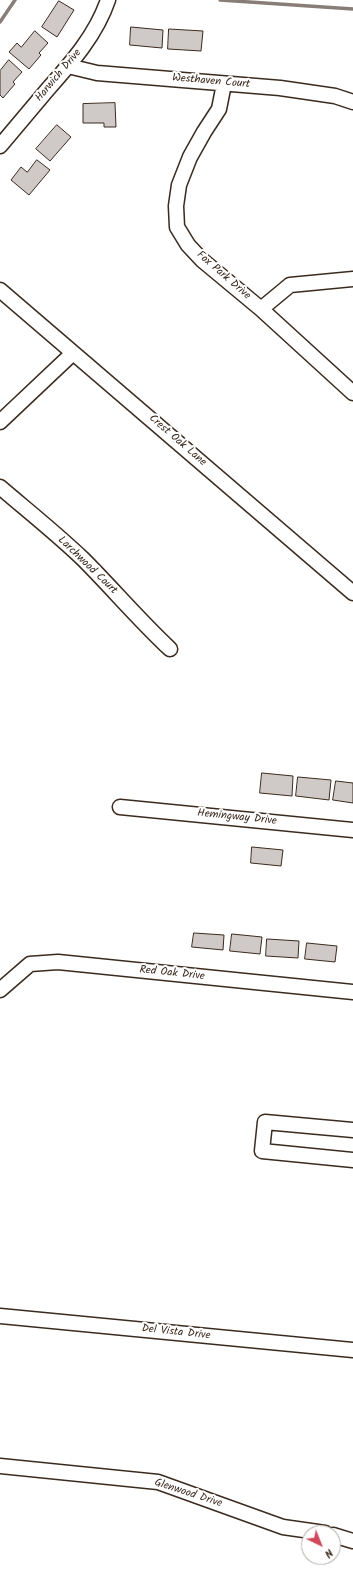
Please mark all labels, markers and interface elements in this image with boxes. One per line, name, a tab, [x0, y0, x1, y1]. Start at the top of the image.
street label: Harwich Drive	[33, 47, 85, 105]
street label: Westhaven Court	[171, 72, 251, 92]
street label: Fox Park Drive	[193, 249, 253, 303]
street label: Crest Oak Lane	[146, 412, 208, 470]
street label: Larchwood Court	[54, 534, 120, 598]
street label: Hemingway Drive	[197, 807, 277, 829]
street label: Red Oak Drive	[139, 964, 205, 984]
street label: Del Vista Drive	[141, 1323, 211, 1343]
street label: Glenwood Drive	[152, 1477, 224, 1511]
north arrow	[301, 1525, 341, 1565]
text: N	[320, 1544, 337, 1562]

